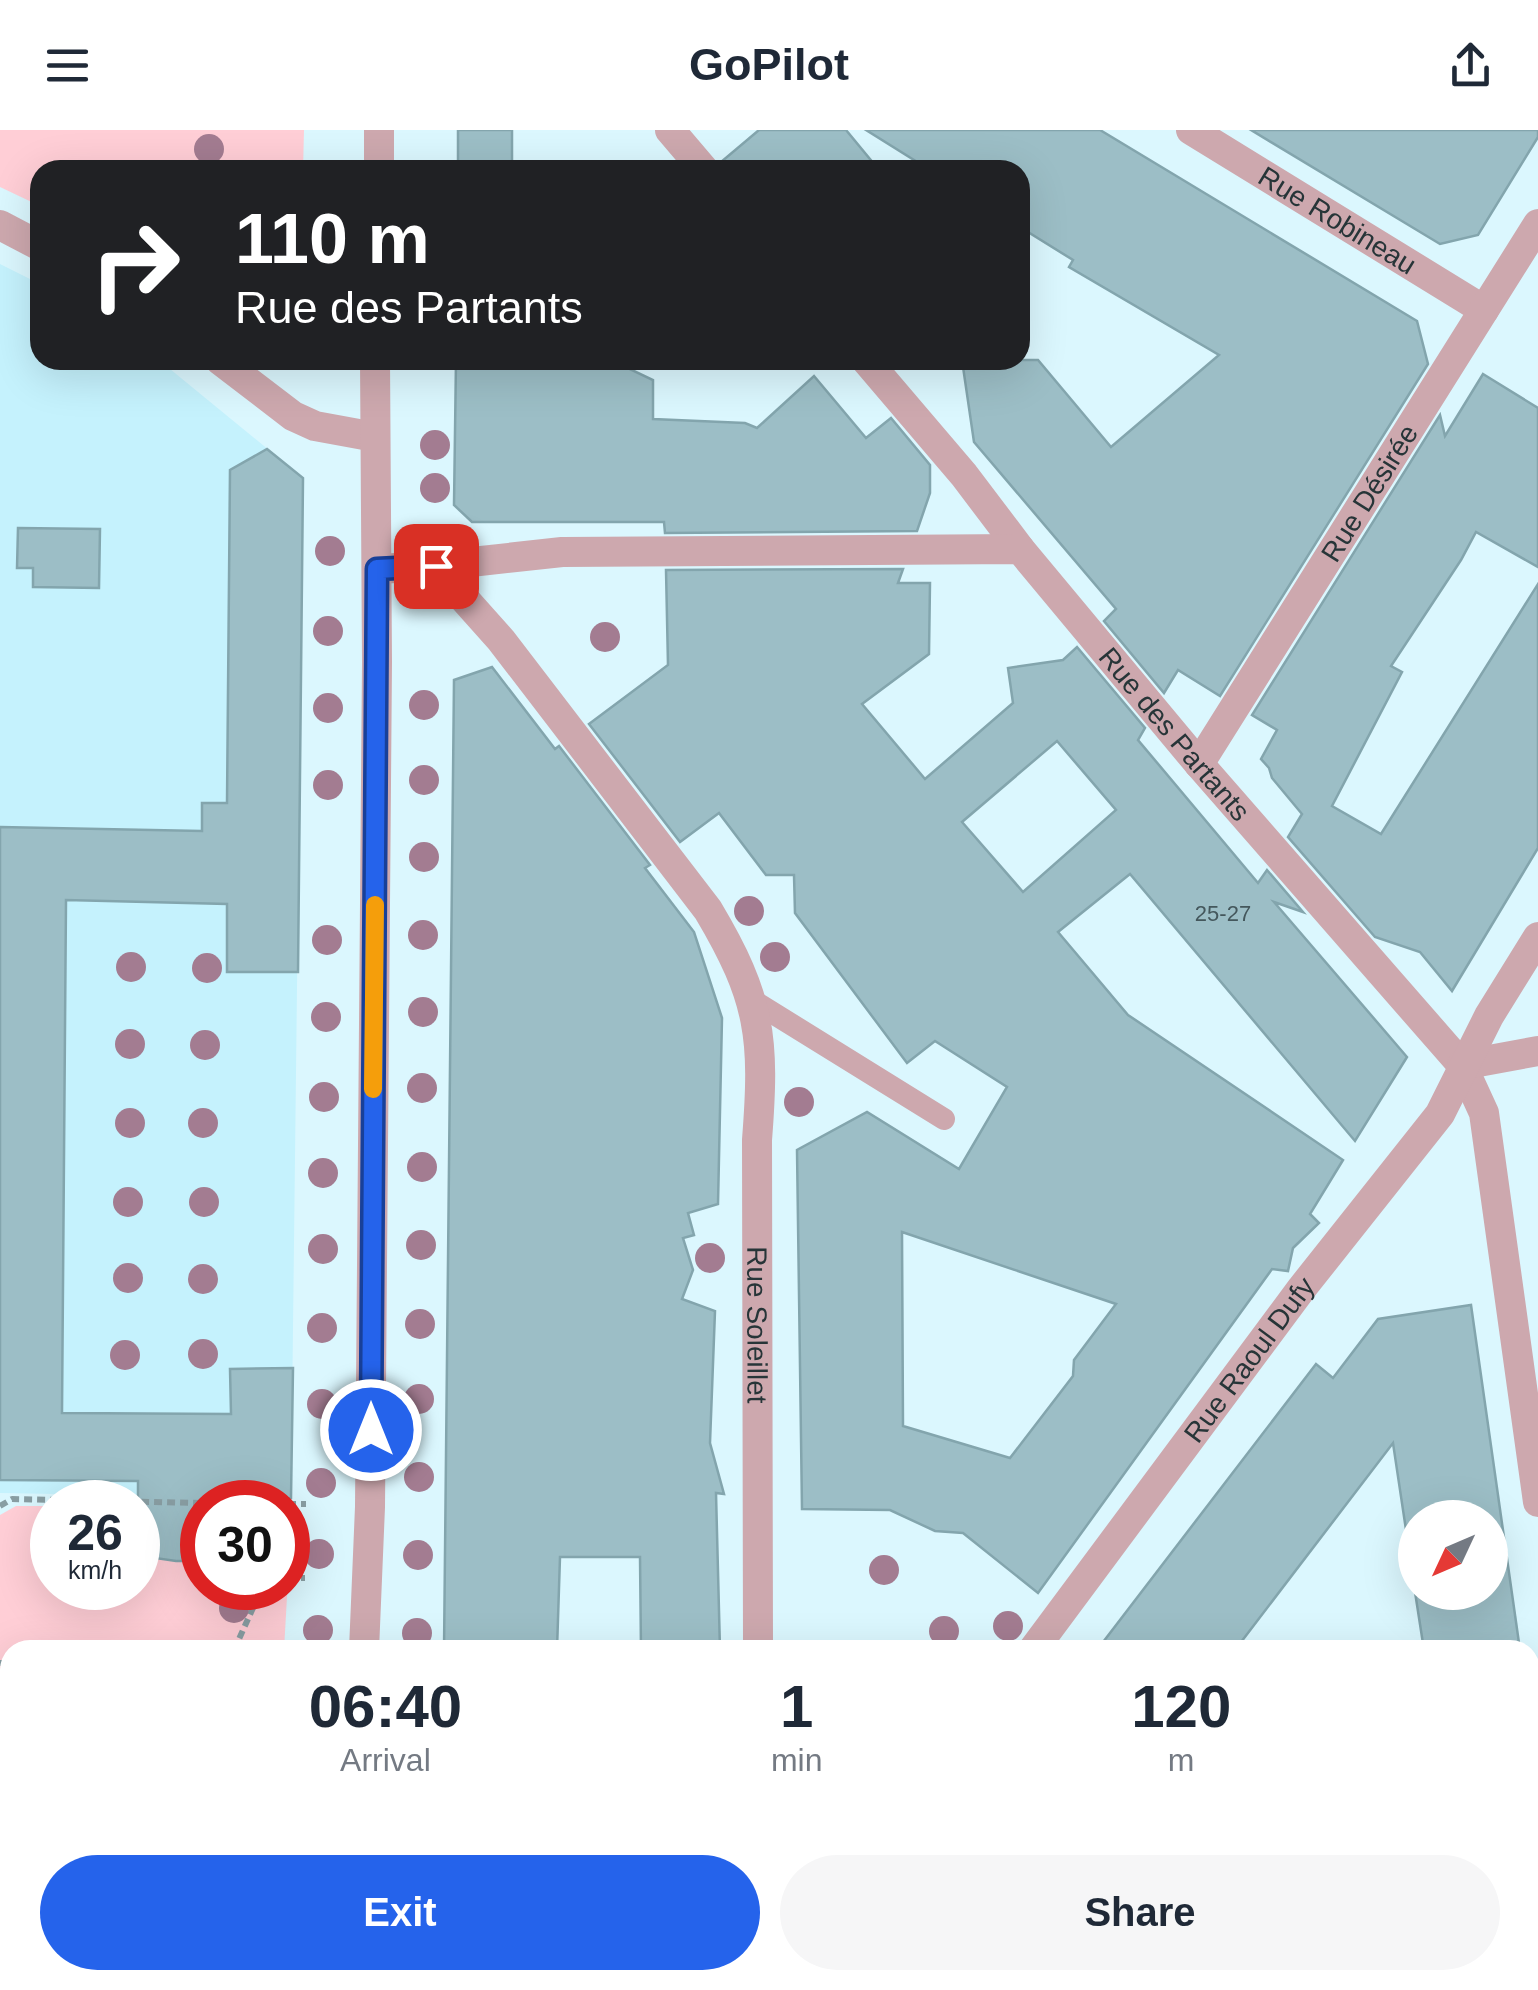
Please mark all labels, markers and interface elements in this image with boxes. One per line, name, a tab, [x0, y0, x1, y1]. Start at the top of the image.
icon: menu	[40, 38, 95, 93]
icon: share	[1443, 38, 1498, 93]
text: GoPilot	[689, 39, 849, 90]
street label: Rue Robineau	[1253, 160, 1422, 280]
icon: right	[70, 200, 200, 330]
text: 110 m	[235, 200, 430, 278]
text: Rue des Partants	[235, 282, 583, 333]
street label: Rue Désirée	[1315, 419, 1424, 567]
pin	[394, 524, 479, 609]
icon: arrive	[409, 539, 464, 594]
street label: Rue des Partants	[1093, 641, 1256, 827]
house number: 25-27	[1195, 901, 1251, 926]
street label: Rue Soleillet	[742, 1246, 773, 1404]
street label: Rue Raoul Dufy	[1177, 1271, 1320, 1448]
position arrow	[319, 1378, 423, 1482]
speed limit sign: 30	[180, 1480, 310, 1610]
north arrow	[1398, 1500, 1508, 1610]
map controls	[1398, 1500, 1508, 1610]
text: 26	[67, 1505, 123, 1561]
text: km/h	[68, 1556, 122, 1584]
text: 06:40	[309, 1673, 462, 1740]
text: 1	[780, 1673, 813, 1740]
text: 120	[1131, 1673, 1231, 1740]
text: Arrival	[340, 1742, 431, 1778]
text: min	[771, 1742, 822, 1778]
text: m	[1168, 1742, 1195, 1778]
button: Exit	[40, 1855, 760, 1970]
button: Share	[780, 1855, 1500, 1970]

